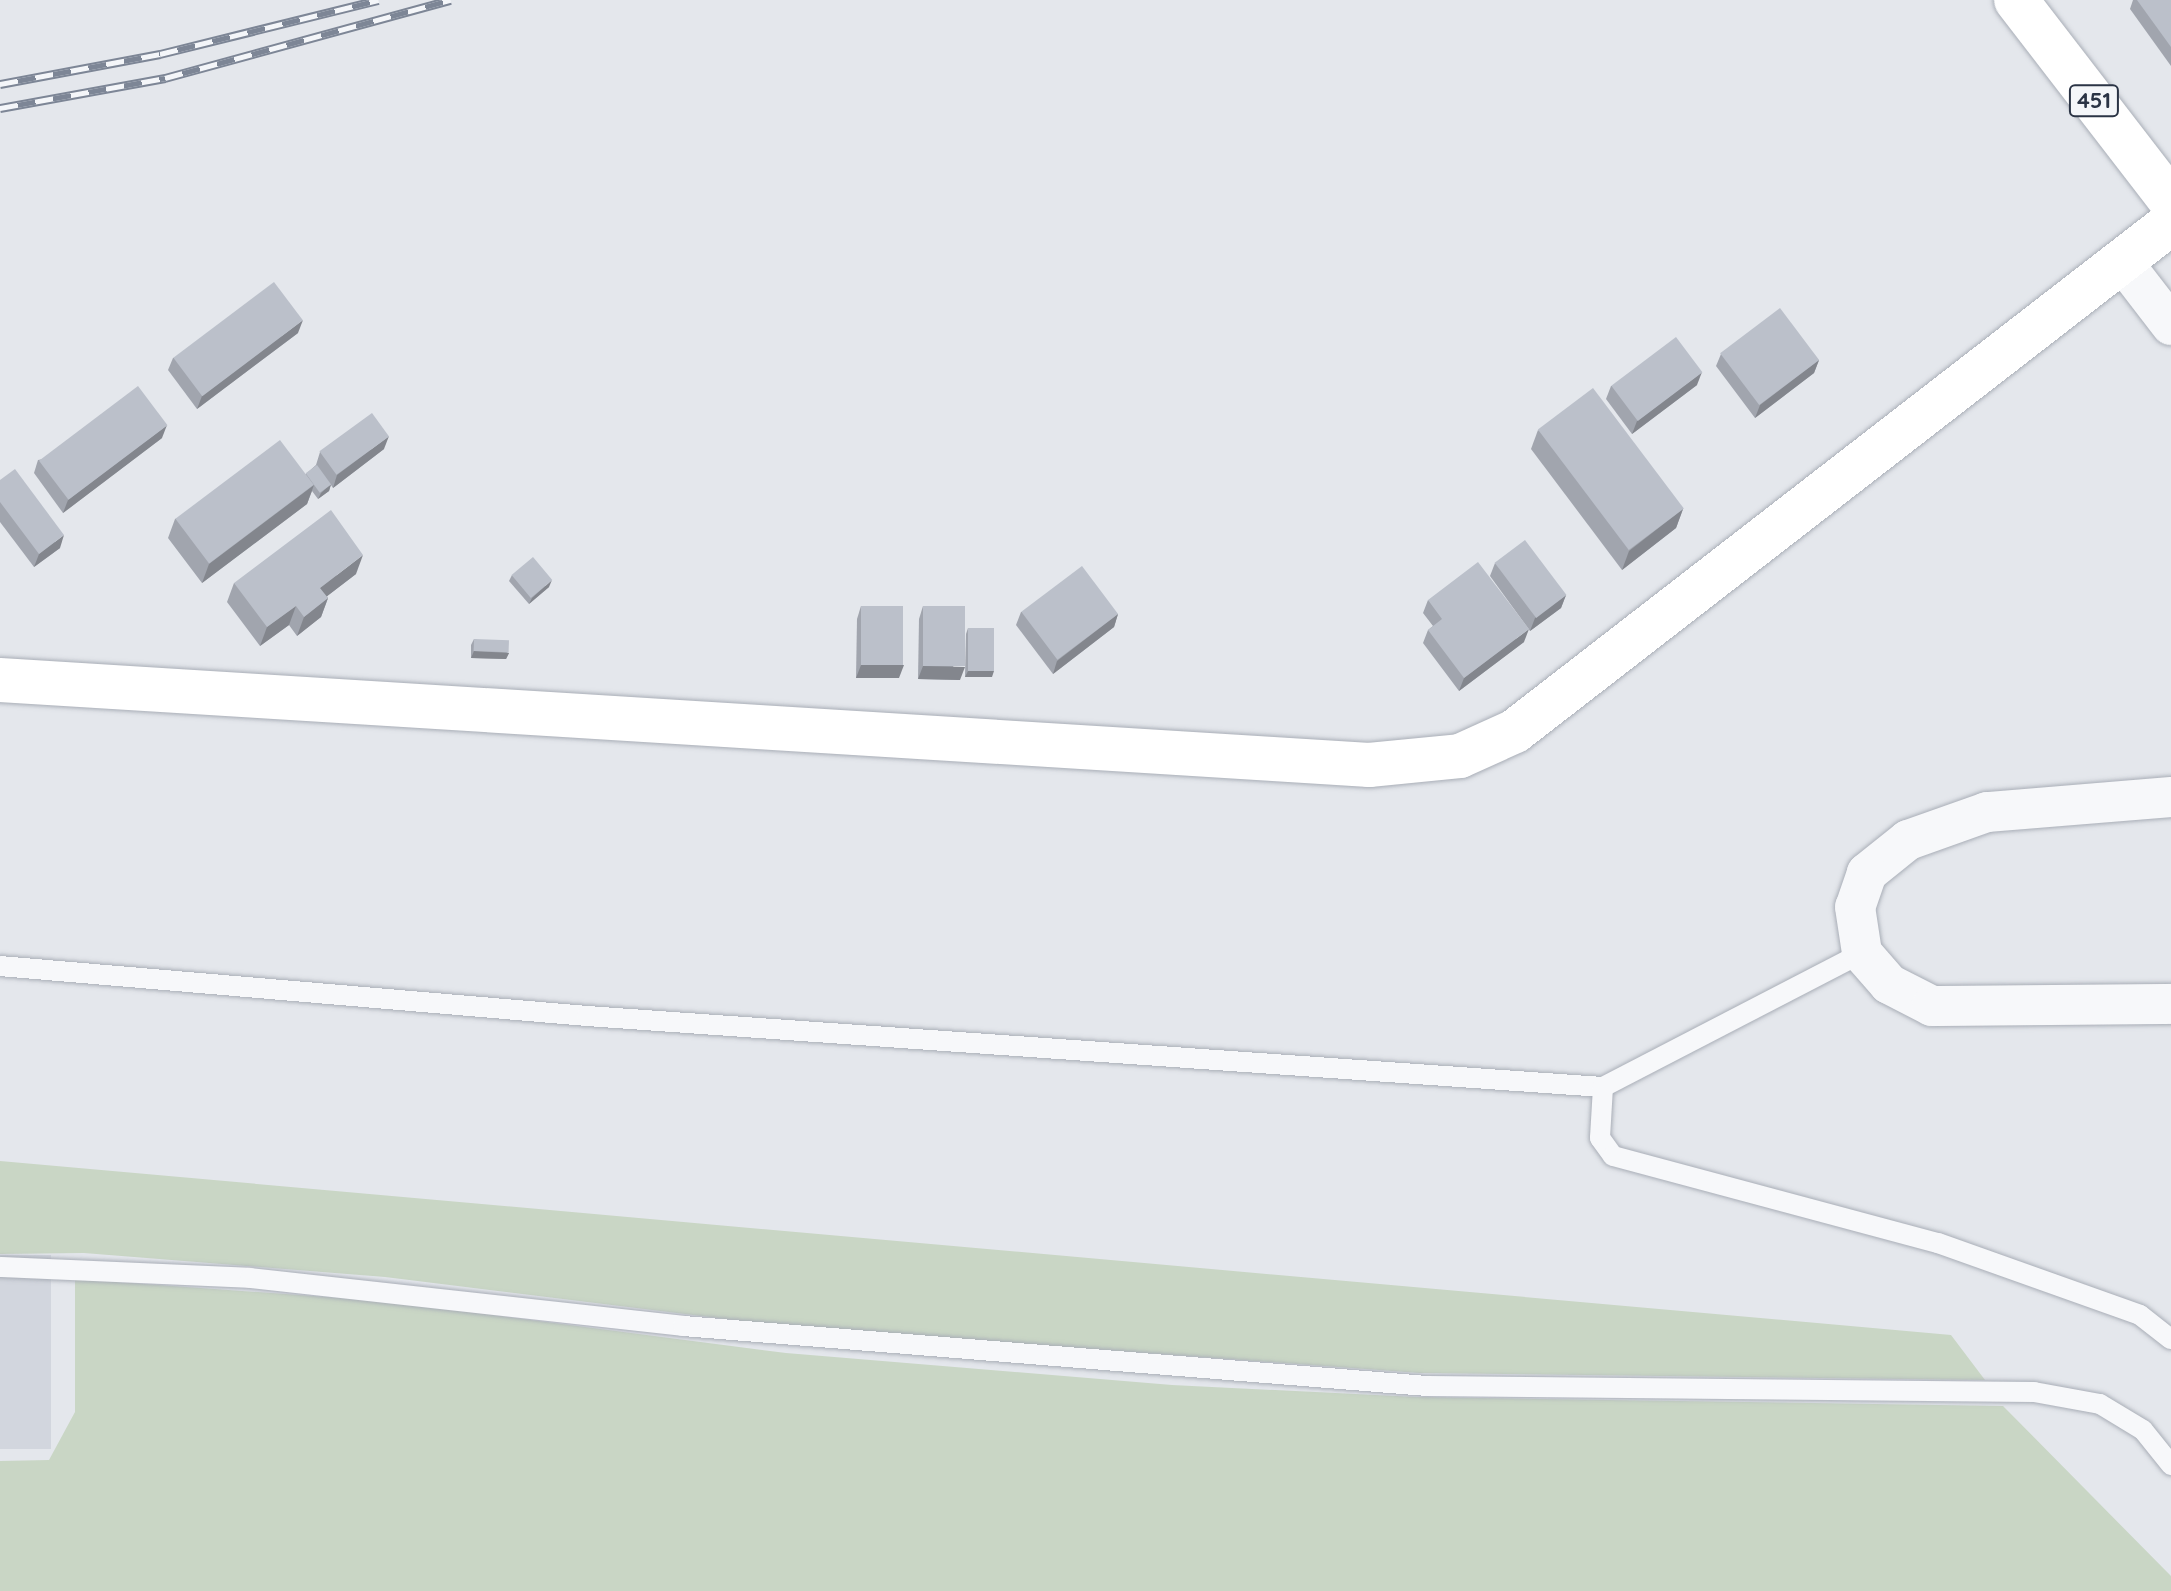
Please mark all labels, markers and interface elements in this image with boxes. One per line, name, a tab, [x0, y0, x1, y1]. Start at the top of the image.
road number: 451	[2068, 83, 2120, 119]

